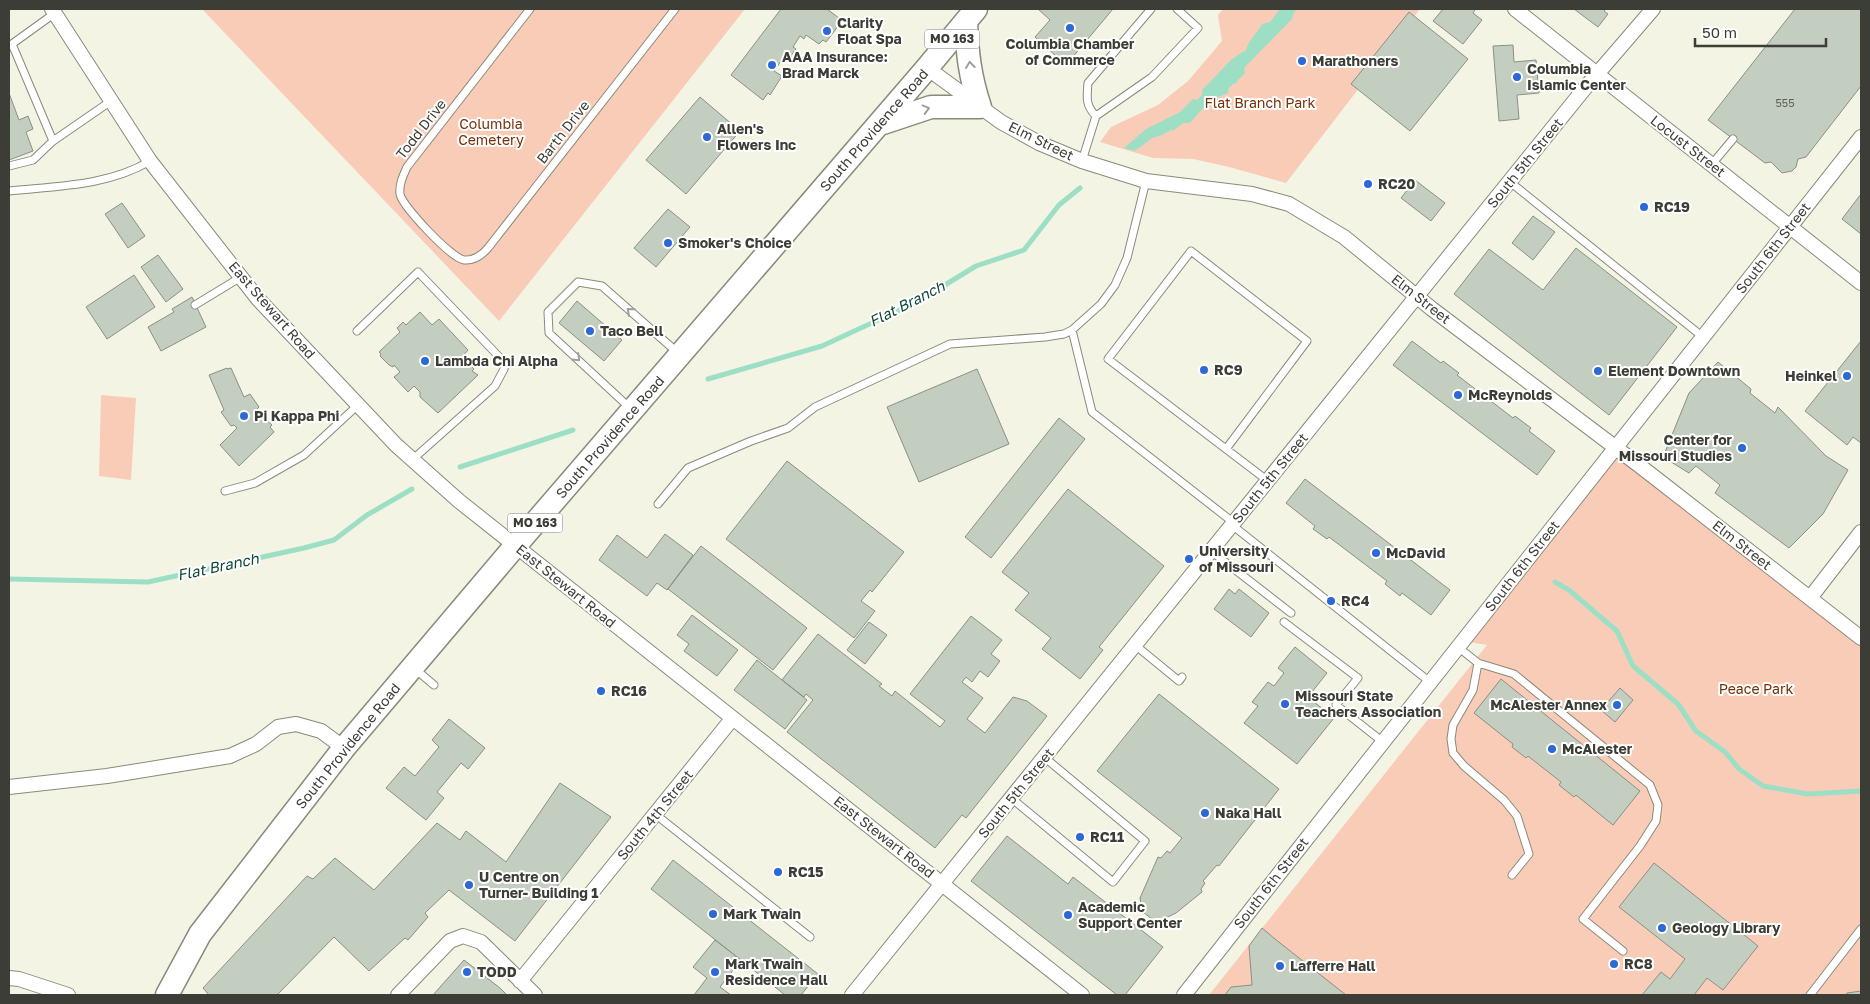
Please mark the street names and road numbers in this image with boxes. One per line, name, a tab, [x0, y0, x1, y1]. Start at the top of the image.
road number: MO 163	[924, 30, 980, 48]
street label: South Providence Road	[816, 65, 931, 194]
street label: Todd Drive	[392, 95, 449, 162]
street label: Barth Drive	[533, 97, 593, 167]
street label: Locust Street	[1647, 111, 1729, 180]
street label: South 5th Street	[1483, 114, 1566, 211]
street label: Elm Street	[1006, 117, 1077, 164]
street label: South 6th Street	[1732, 199, 1814, 297]
street label: East Stewart Road	[226, 258, 319, 362]
street label: Elm Street	[1388, 270, 1454, 327]
street label: South Providence Road	[552, 372, 667, 501]
street label: South 5th Street	[1228, 429, 1311, 526]
road number: MO 163	[508, 514, 562, 532]
street label: Elm Street	[1709, 516, 1775, 573]
street label: South 6th Street	[1481, 517, 1563, 615]
street label: East Stewart Road	[513, 540, 620, 631]
street label: South Providence Road	[292, 679, 404, 812]
street label: South 5th Street	[974, 744, 1057, 841]
street label: South 4th Street	[613, 766, 696, 863]
street label: East Stewart Road	[831, 792, 938, 881]
street label: South 6th Street	[1230, 834, 1312, 932]

